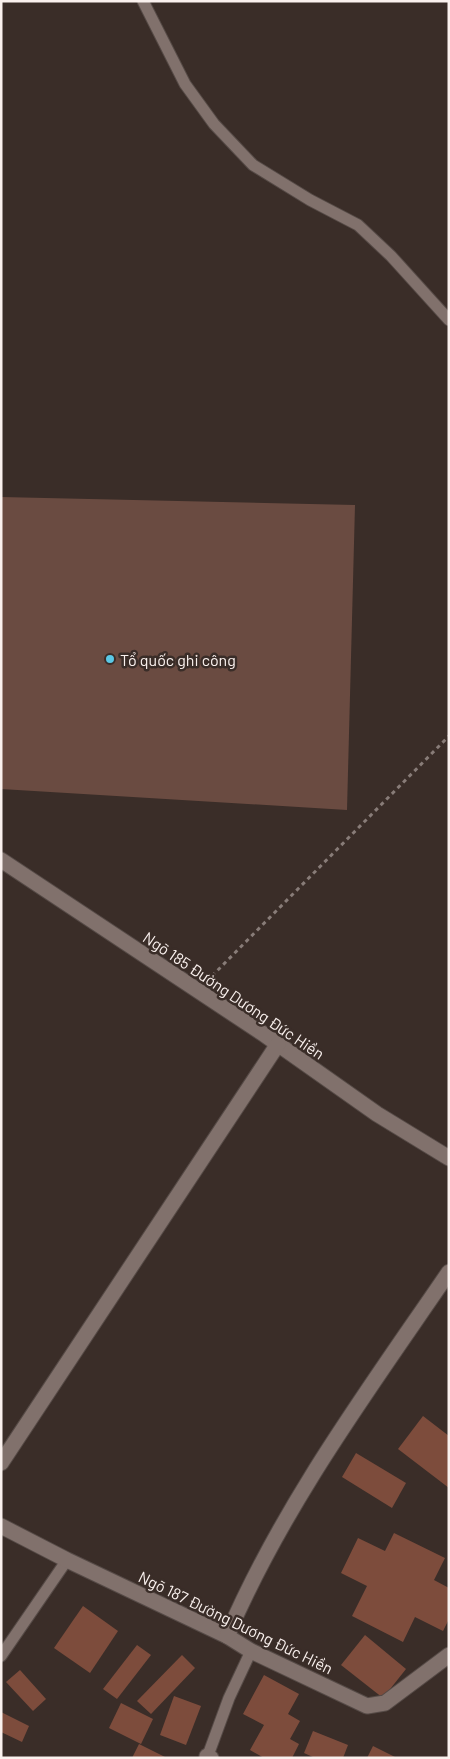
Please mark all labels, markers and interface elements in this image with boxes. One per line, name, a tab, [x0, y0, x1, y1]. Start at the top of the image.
place label: Tổ quốc ghi công	[120, 650, 236, 669]
marker: Tổ quốc ghi công	[104, 653, 116, 665]
street label: Ngõ 185 Đường Dương Đức Hiền	[140, 927, 328, 1063]
street label: Ngõ 187 Đường Dương Đức Hiền	[136, 1567, 336, 1677]

